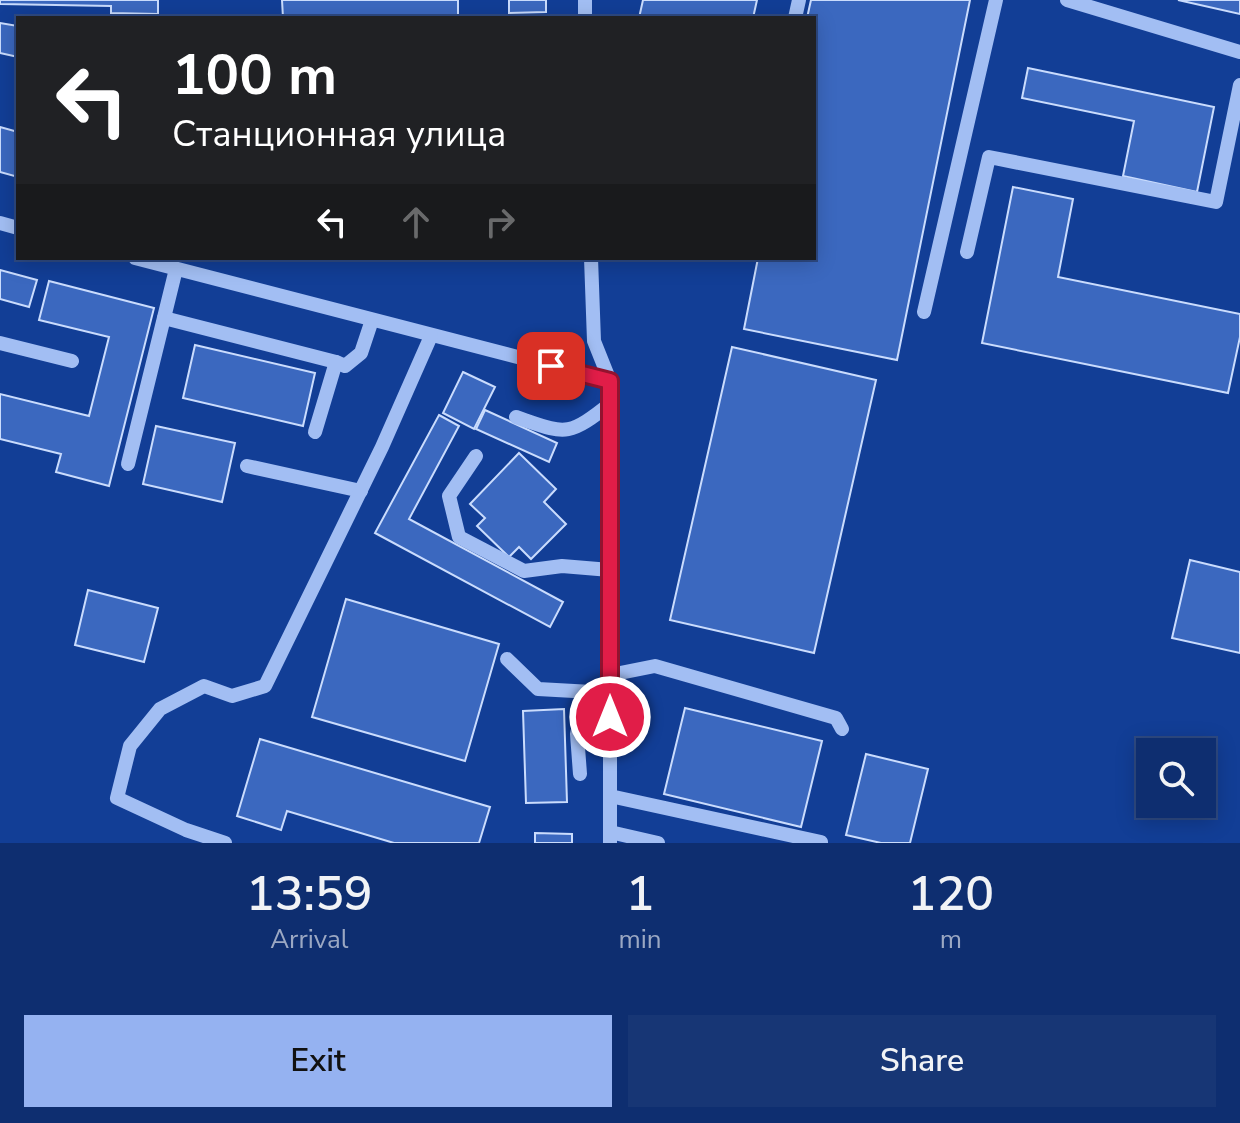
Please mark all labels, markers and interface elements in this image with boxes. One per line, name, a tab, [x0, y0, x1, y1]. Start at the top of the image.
text: 100 m	[172, 37, 337, 114]
icon: left	[40, 48, 144, 152]
text: Станционная улица	[172, 110, 506, 159]
icon: left	[310, 200, 354, 244]
icon: ahead	[394, 200, 438, 244]
icon: right	[478, 200, 522, 244]
pin	[517, 332, 585, 400]
icon: arrive	[529, 344, 573, 388]
position arrow	[568, 675, 652, 759]
map controls	[1136, 738, 1216, 818]
button: search	[1136, 738, 1216, 818]
text: 13:59	[246, 861, 373, 927]
text: 1	[626, 861, 654, 927]
text: 120	[908, 861, 994, 927]
text: Arrival	[270, 922, 348, 957]
text: min	[619, 922, 662, 957]
text: m	[940, 922, 962, 957]
button: Exit	[24, 1015, 612, 1107]
button: Share	[628, 1015, 1216, 1107]

